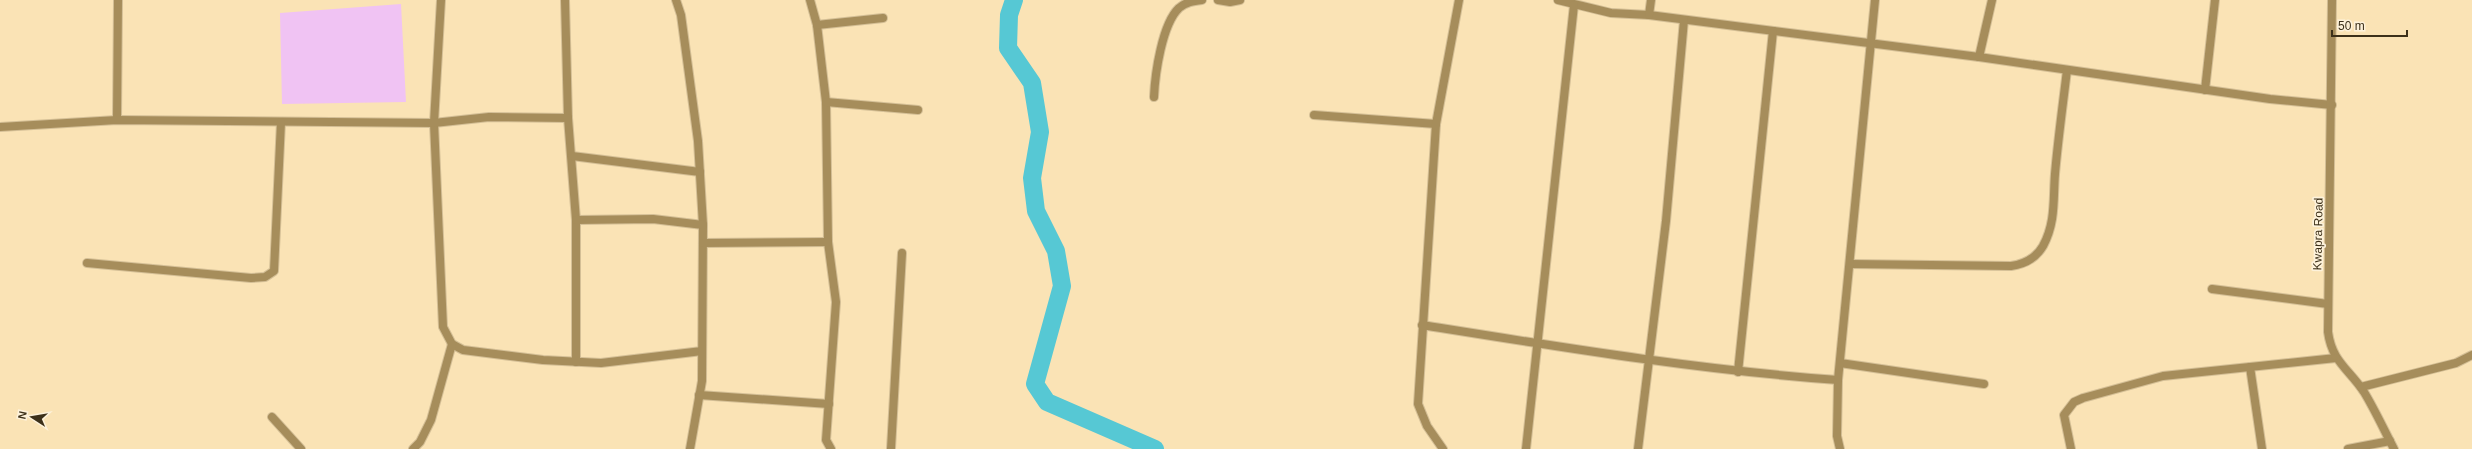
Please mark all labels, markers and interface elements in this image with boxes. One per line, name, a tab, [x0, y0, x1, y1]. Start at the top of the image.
scale bar	[2332, 12, 2407, 38]
text: 50 m	[2338, 19, 2365, 33]
street label: Kwapra Road	[2310, 198, 2326, 270]
north arrow	[12, 397, 52, 437]
text: N	[16, 410, 29, 420]

